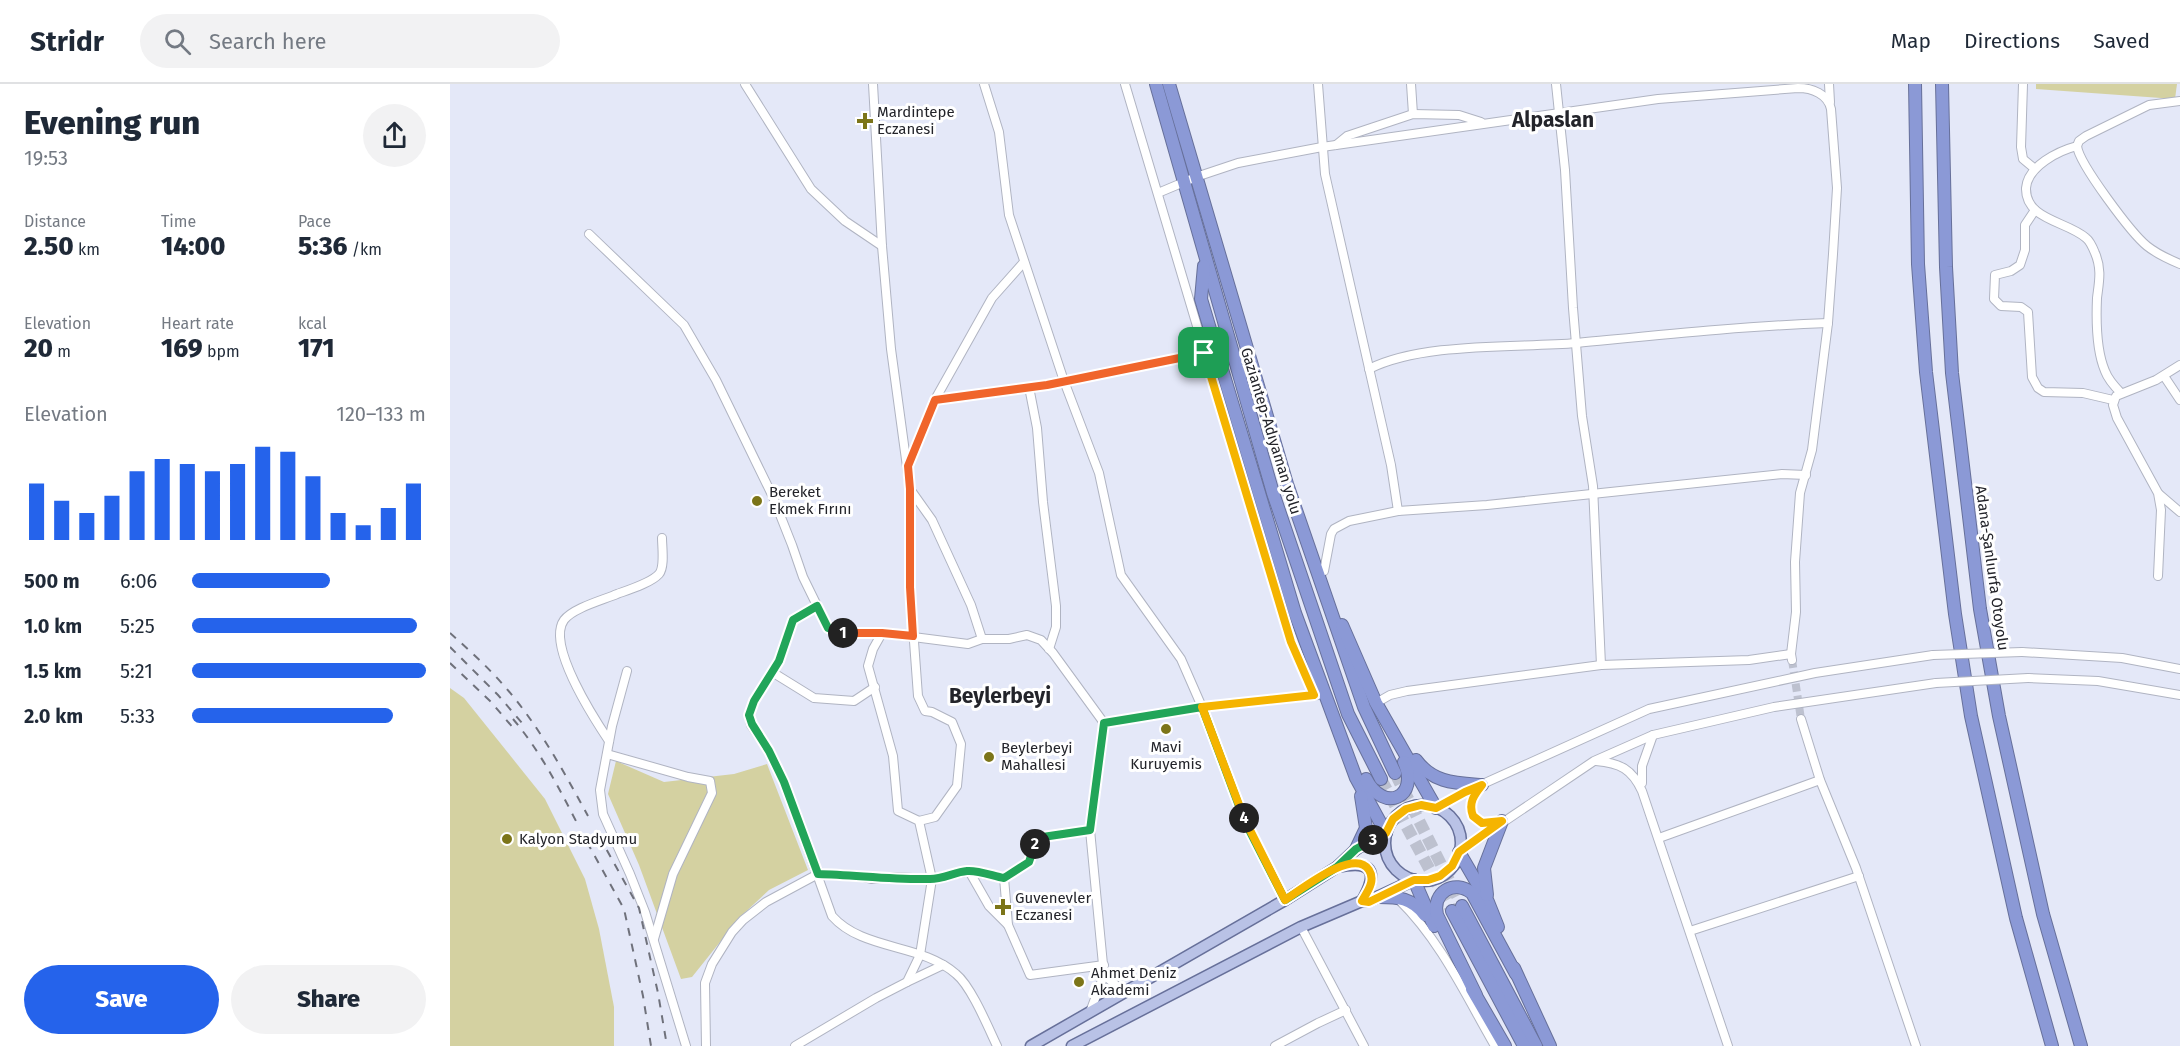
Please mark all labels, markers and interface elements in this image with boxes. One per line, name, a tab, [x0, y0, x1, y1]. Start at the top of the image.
search box	[140, 14, 560, 68]
text: Stridr	[30, 25, 104, 58]
icon: search	[161, 25, 194, 58]
text: Search here	[209, 28, 327, 55]
text: Map	[1891, 28, 1931, 54]
text: Directions	[1964, 28, 2060, 54]
text: Saved	[2093, 28, 2150, 54]
text: Evening run	[24, 103, 200, 143]
place label: Mardintepe Eczanesi	[877, 103, 955, 138]
button: share	[363, 104, 426, 167]
district label: Alpaslan	[1511, 107, 1594, 133]
marker: Mardintepe Eczanesi	[858, 114, 872, 128]
text: 19:53	[24, 146, 68, 170]
text: Distance	[24, 212, 86, 231]
text: Time	[161, 212, 196, 231]
text: Pace	[298, 212, 331, 231]
text: 2.50	[24, 231, 74, 262]
text: 14:00	[161, 231, 225, 262]
text: 5:36	[298, 231, 347, 262]
text: km	[74, 240, 100, 259]
text: /km	[347, 240, 382, 259]
text: Elevation	[24, 314, 91, 333]
text: Heart rate	[161, 314, 234, 333]
text: kcal	[298, 314, 327, 333]
pin	[1178, 327, 1229, 378]
text: 20	[24, 333, 53, 364]
text: 169	[161, 333, 203, 364]
text: 171	[298, 333, 335, 364]
icon: arrive	[1187, 336, 1220, 369]
text: m	[53, 342, 71, 361]
text: bpm	[203, 342, 240, 361]
street label: Gaziantep-Adıyaman yolu	[1237, 345, 1305, 517]
text: Elevation	[24, 402, 108, 426]
text: 120–133 m	[336, 402, 426, 426]
place label: Bereket Ekmek Fırını	[769, 483, 852, 518]
street label: Adana-Şanlıurfa Otoyolu	[1971, 484, 2013, 652]
marker: Bereket Ekmek Fırını	[750, 494, 764, 508]
text: 500 m	[24, 569, 80, 593]
text: 6:06	[120, 569, 157, 593]
text: 1.0 km	[24, 614, 82, 638]
text: 5:25	[120, 614, 155, 638]
pin: 1	[828, 618, 858, 648]
text: 1	[839, 623, 847, 642]
text: 1.5 km	[24, 659, 82, 683]
text: 5:21	[120, 659, 153, 683]
district label: Beylerbeyi	[949, 683, 1051, 709]
text: 2.0 km	[24, 704, 83, 728]
text: 5:33	[120, 704, 155, 728]
marker: Mavi Kuruyemis	[1159, 722, 1173, 736]
place label: Mavi Kuruyemis	[1130, 738, 1202, 773]
place label: Beylerbeyi Mahallesi	[1001, 739, 1073, 774]
marker: Beylerbeyi Mahallesi	[982, 750, 996, 764]
pin: 4	[1229, 803, 1259, 833]
text: 4	[1239, 808, 1249, 827]
pin: 3	[1358, 825, 1388, 855]
pin: 2	[1020, 829, 1050, 859]
place label: Kalyon Stadyumu	[519, 830, 637, 848]
text: 3	[1369, 830, 1377, 849]
marker: Kalyon Stadyumu	[500, 832, 514, 846]
text: 2	[1031, 834, 1039, 853]
place label: Guvenevler Eczanesi	[1015, 889, 1091, 924]
marker: Guvenevler Eczanesi	[996, 900, 1010, 914]
place label: Ahmet Deniz Akademi	[1091, 964, 1177, 999]
button: Save	[24, 965, 219, 1034]
button: Share	[231, 965, 426, 1034]
marker: Ahmet Deniz Akademi	[1072, 975, 1086, 989]

